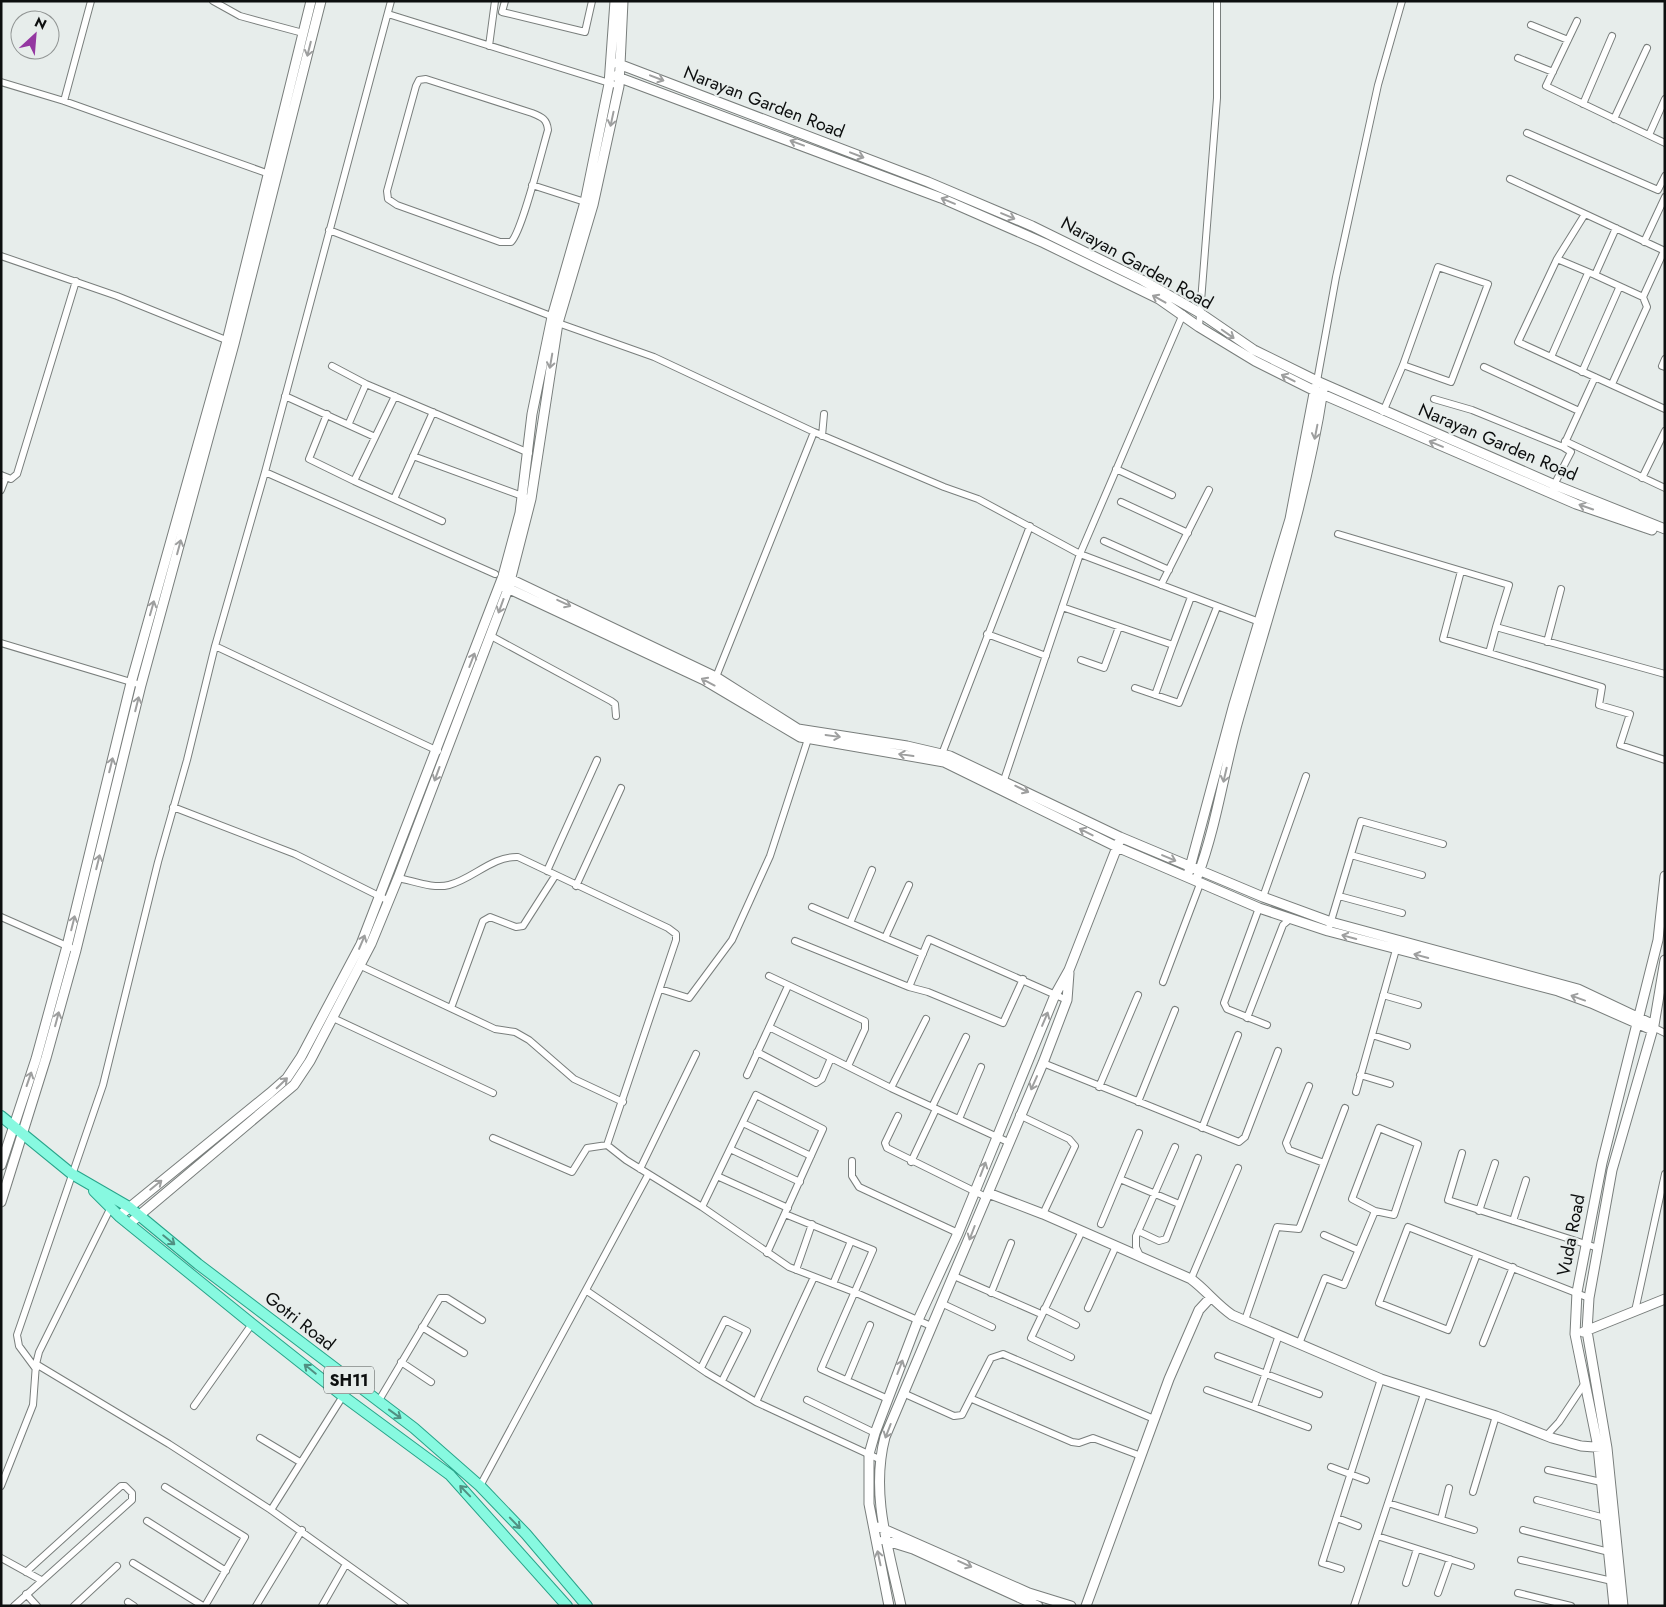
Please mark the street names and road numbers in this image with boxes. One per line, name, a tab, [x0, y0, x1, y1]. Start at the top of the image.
street label: Narayan Garden Road	[680, 59, 848, 145]
street label: Narayan Garden Road	[1056, 210, 1218, 316]
street label: Narayan Garden Road	[1414, 397, 1582, 487]
street label: Vuda Road	[1550, 1192, 1592, 1278]
street label: Gotri Road	[259, 1285, 341, 1357]
road number: SH11	[324, 1366, 374, 1394]

